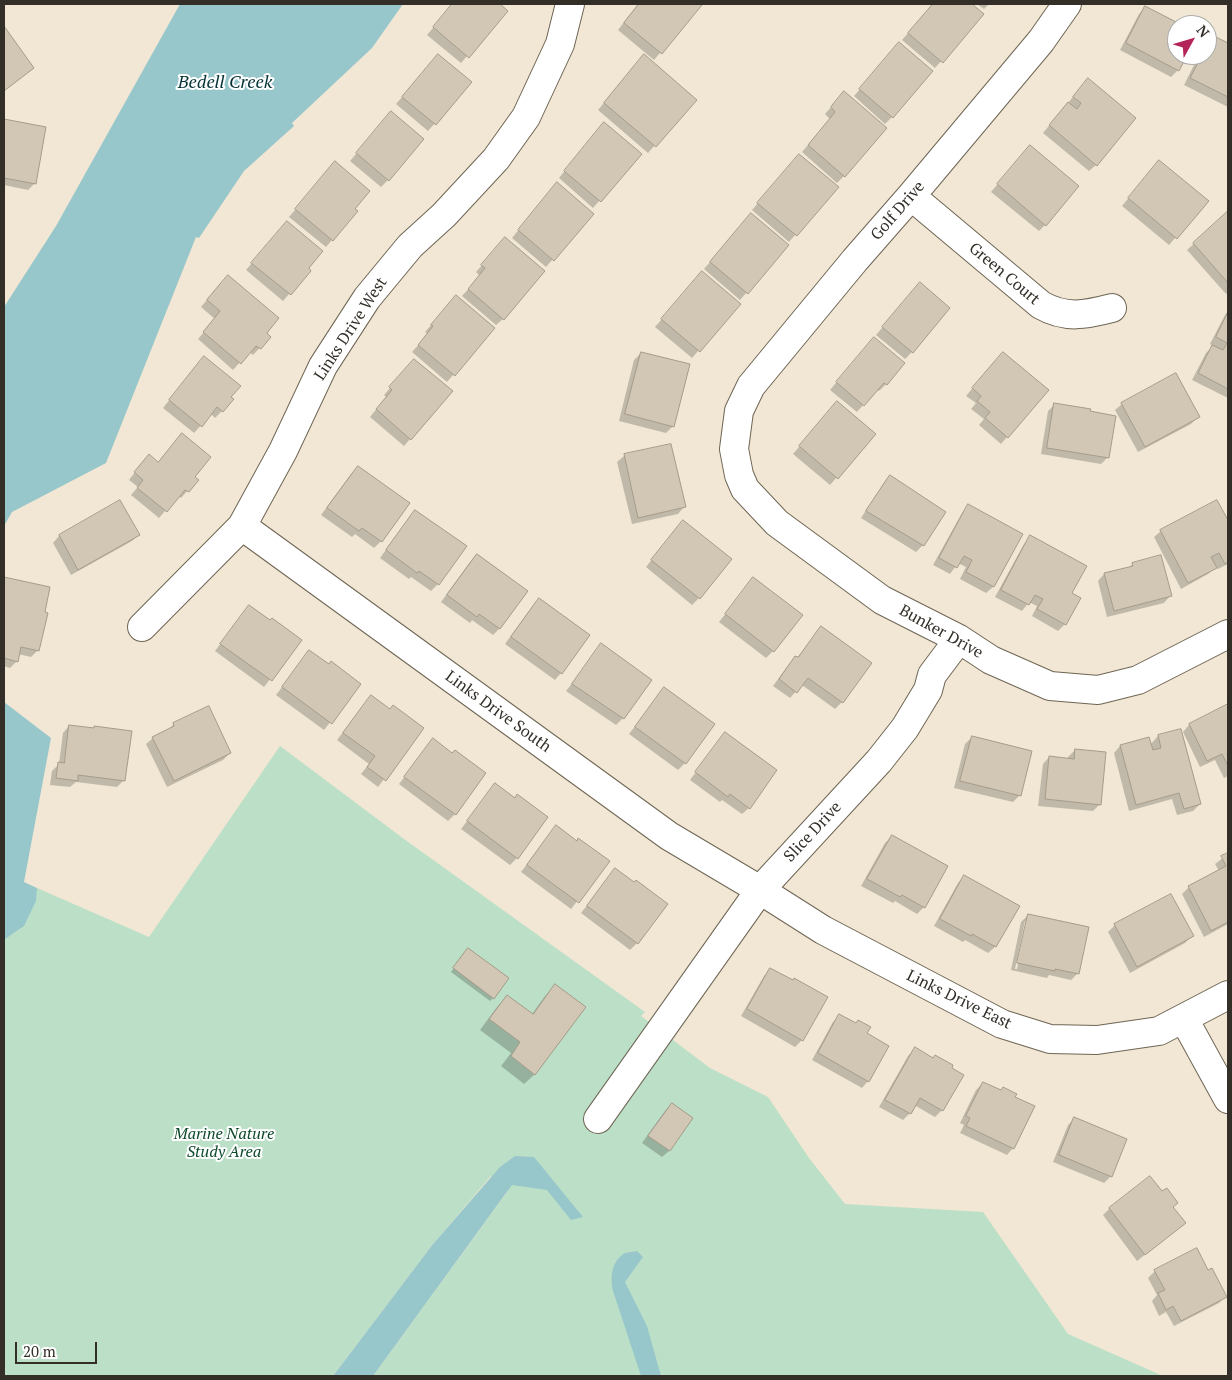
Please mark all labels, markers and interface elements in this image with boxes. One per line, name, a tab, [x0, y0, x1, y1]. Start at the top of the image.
north arrow	[1167, 15, 1217, 65]
text: N	[1193, 21, 1214, 41]
water label: Bedell Creek	[178, 72, 272, 94]
street label: Golf Drive	[867, 177, 929, 245]
street label: Green Court	[965, 239, 1043, 309]
street label: Links Drive West	[311, 274, 391, 384]
street label: Bunker Drive	[896, 601, 986, 663]
street label: Links Drive South	[441, 667, 555, 757]
street label: Slice Drive	[780, 798, 846, 866]
street label: Links Drive East	[903, 966, 1015, 1034]
park label: Marine Nature Study Area	[174, 1124, 274, 1162]
scale bar	[18, 1332, 100, 1364]
text: 20 m	[23, 1341, 56, 1361]

